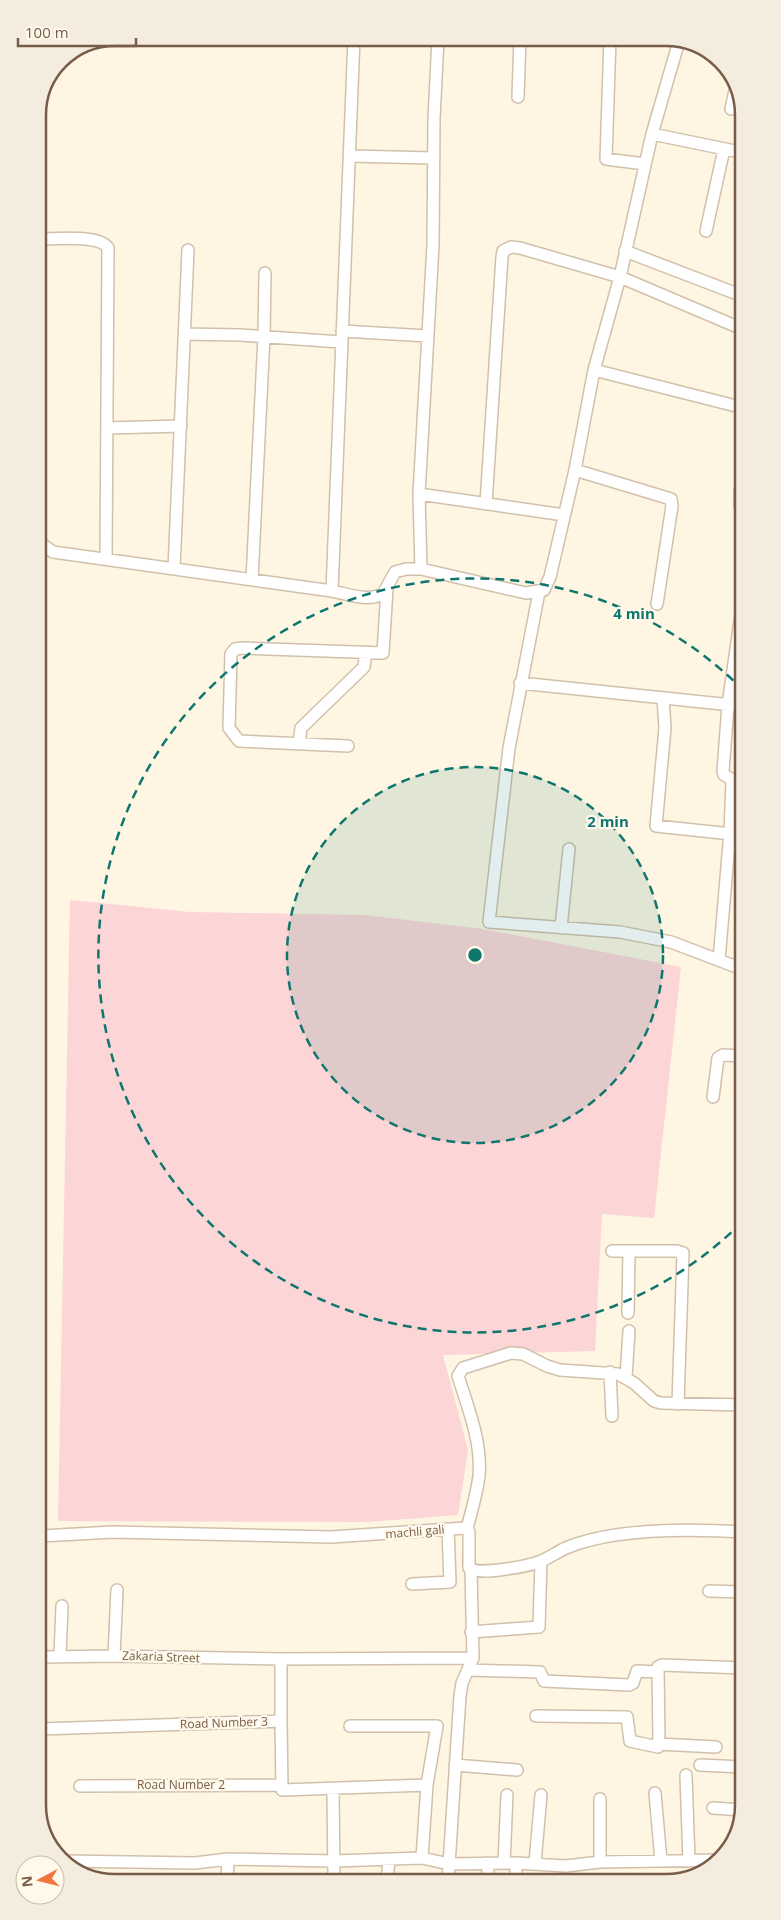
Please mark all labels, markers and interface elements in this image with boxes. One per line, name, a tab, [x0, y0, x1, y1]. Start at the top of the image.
scale bar	[18, 15, 135, 47]
text: 100 m	[25, 22, 69, 42]
text: 4 min	[613, 603, 655, 623]
text: 2 min	[587, 811, 629, 831]
centre of rings	[466, 946, 484, 964]
street label: machli gali	[385, 1520, 445, 1543]
street label: Zakaria Street	[122, 1647, 200, 1666]
street label: Road Number 3	[180, 1712, 269, 1733]
street label: Road Number 2	[137, 1776, 225, 1793]
north arrow	[15, 1855, 65, 1905]
text: N	[16, 1875, 37, 1888]

